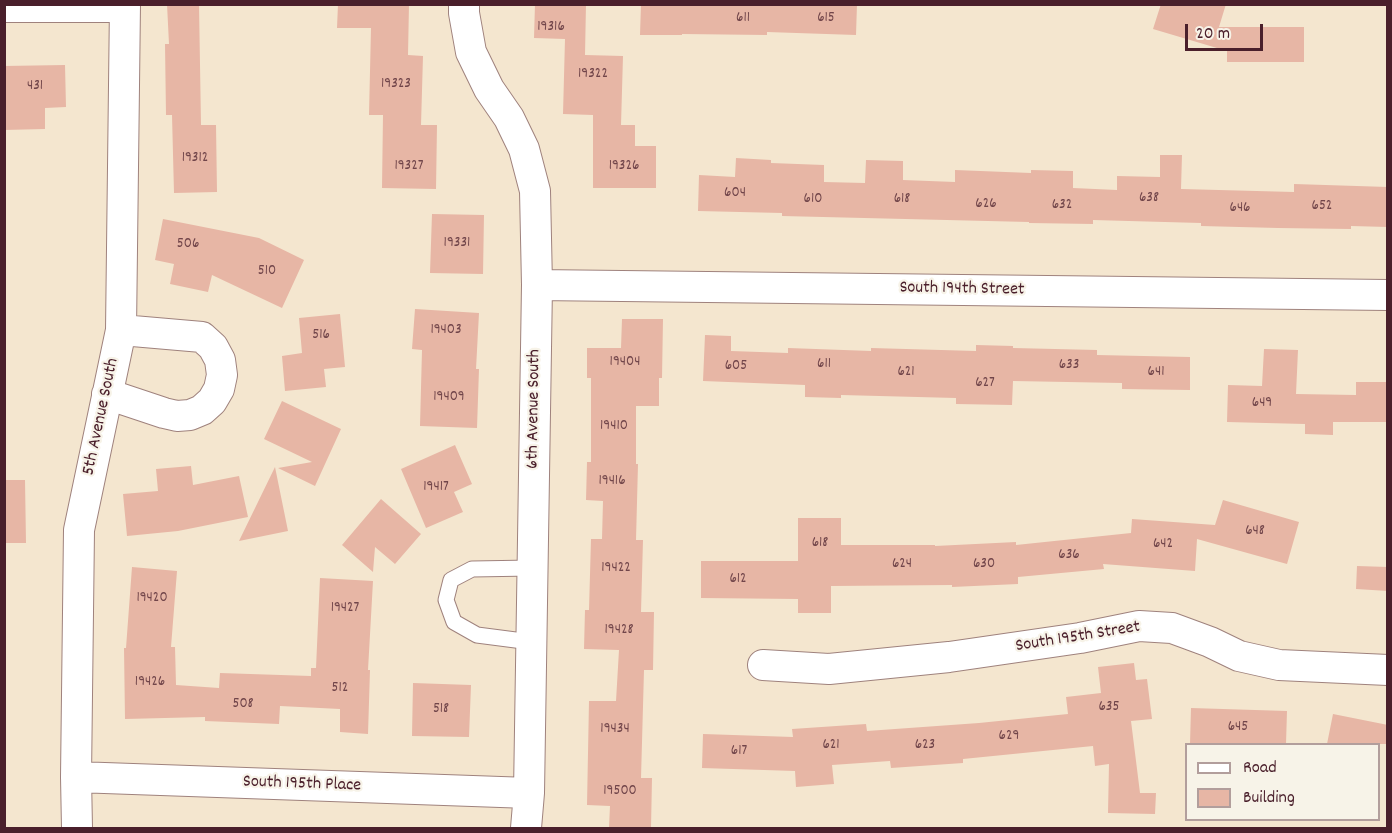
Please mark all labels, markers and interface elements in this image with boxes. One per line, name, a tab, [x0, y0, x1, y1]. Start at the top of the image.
house number: 611	[736, 10, 750, 28]
house number: 615	[817, 10, 835, 28]
scale bar	[1188, 12, 1266, 50]
house number: 19316	[537, 19, 565, 37]
text: 20 m	[1196, 22, 1230, 47]
house number: 19322	[578, 66, 608, 84]
house number: 19323	[381, 76, 411, 94]
house number: 431	[27, 78, 43, 96]
house number: 19312	[182, 150, 208, 168]
house number: 19327	[394, 158, 424, 176]
house number: 19326	[609, 158, 639, 176]
house number: 604	[724, 185, 746, 203]
house number: 638	[1139, 190, 1159, 208]
house number: 610	[804, 191, 822, 209]
house number: 618	[894, 191, 910, 209]
house number: 626	[975, 196, 997, 214]
house number: 632	[1052, 197, 1072, 215]
house number: 652	[1312, 198, 1332, 216]
house number: 646	[1230, 200, 1250, 218]
house number: 19331	[444, 235, 470, 253]
house number: 506	[177, 236, 199, 254]
house number: 510	[258, 263, 276, 281]
street label: South 194th Street	[899, 278, 1025, 302]
house number: 19403	[430, 322, 462, 340]
house number: 516	[312, 327, 330, 345]
street label: 6th Avenue South	[523, 349, 547, 469]
house number: 19404	[610, 354, 640, 372]
street label: 5th Avenue South	[79, 356, 125, 478]
house number: 611	[817, 356, 831, 374]
house number: 633	[1059, 357, 1079, 375]
house number: 605	[725, 358, 747, 376]
house number: 621	[897, 364, 915, 382]
house number: 641	[1148, 364, 1164, 382]
house number: 627	[975, 375, 995, 393]
house number: 19409	[433, 389, 465, 407]
house number: 649	[1252, 395, 1272, 413]
house number: 19410	[600, 418, 628, 436]
house number: 19416	[598, 473, 626, 491]
house number: 19417	[423, 479, 449, 497]
house number: 648	[1245, 523, 1265, 541]
house number: 618	[812, 535, 828, 553]
house number: 642	[1153, 536, 1173, 554]
house number: 636	[1058, 547, 1080, 565]
house number: 624	[892, 556, 912, 574]
house number: 630	[973, 556, 995, 574]
house number: 19422	[601, 560, 631, 578]
house number: 612	[729, 571, 747, 589]
house number: 19420	[136, 590, 168, 608]
house number: 19427	[331, 600, 359, 618]
street label: South 195th Street	[1014, 617, 1142, 659]
house number: 19428	[605, 622, 633, 640]
house number: 19426	[135, 674, 165, 692]
house number: 512	[332, 680, 348, 698]
house number: 508	[232, 696, 254, 714]
house number: 635	[1099, 699, 1119, 717]
house number: 518	[433, 701, 449, 719]
house number: 645	[1228, 719, 1248, 737]
house number: 19434	[600, 721, 630, 739]
house number: 629	[999, 728, 1019, 746]
house number: 621	[822, 737, 840, 755]
house number: 623	[915, 737, 935, 755]
house number: 617	[731, 743, 747, 761]
legend	[1185, 743, 1380, 821]
text: Road	[1243, 756, 1277, 781]
street label: South 195th Place	[243, 772, 361, 798]
house number: 19500	[603, 783, 637, 801]
text: Building	[1243, 786, 1295, 811]

